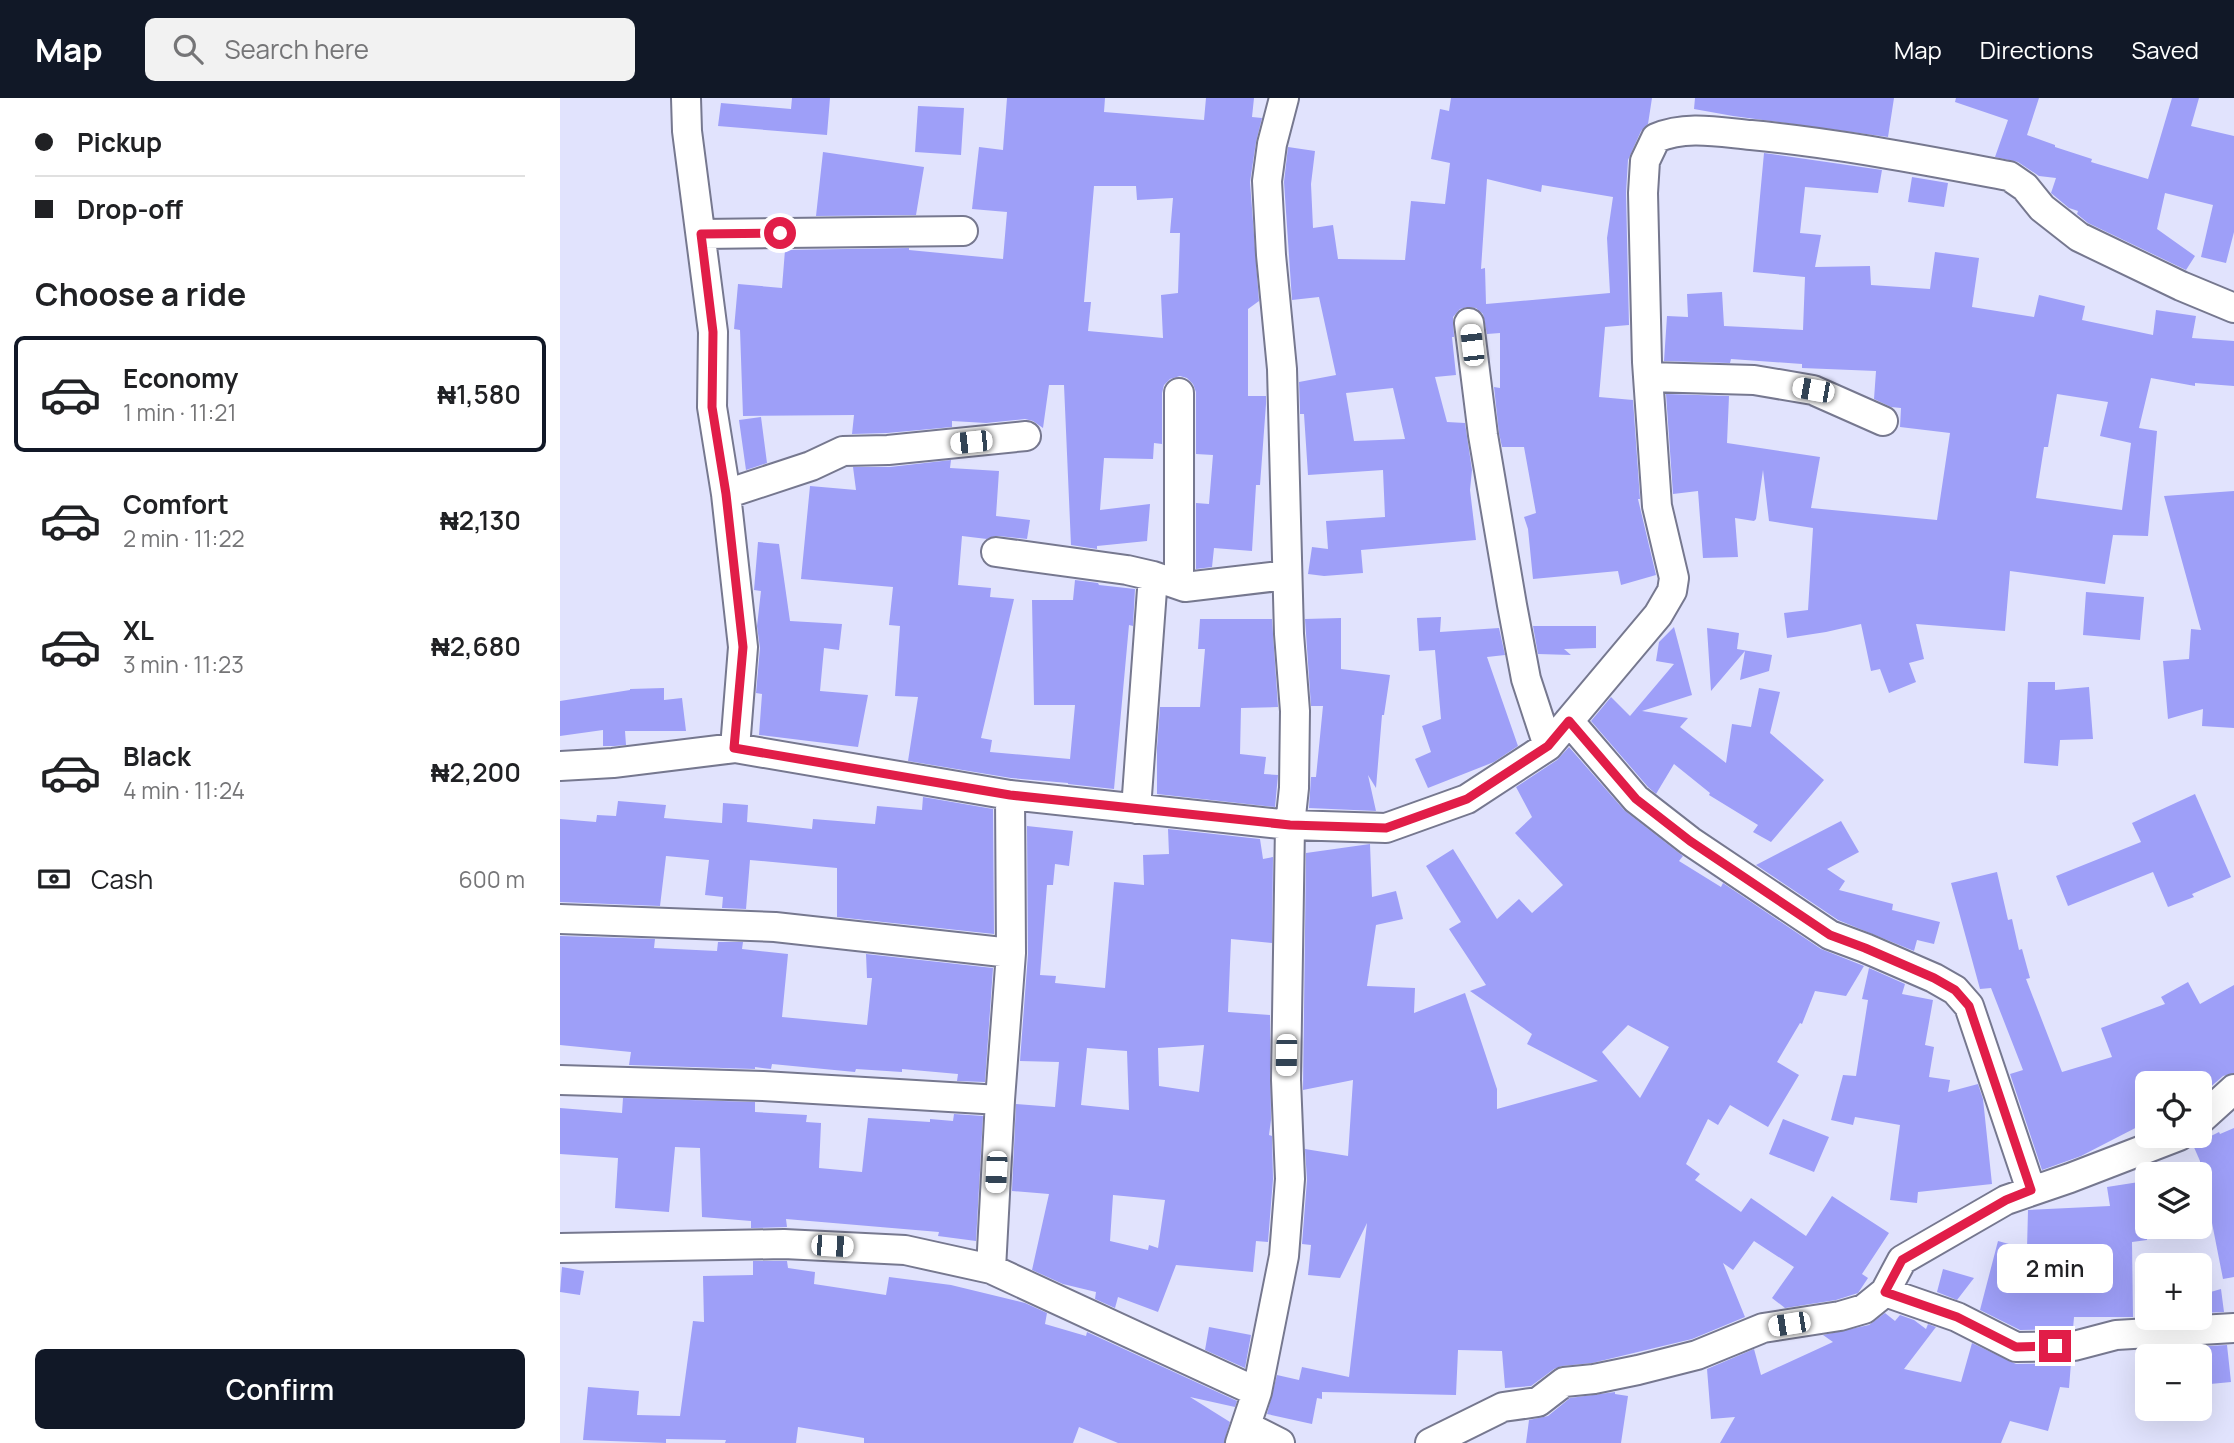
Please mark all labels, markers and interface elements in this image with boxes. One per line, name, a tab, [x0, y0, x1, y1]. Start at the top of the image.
search box	[145, 18, 635, 81]
text: Map	[35, 27, 103, 72]
icon: search	[169, 30, 207, 68]
text: Search here	[225, 31, 369, 67]
text: Map	[1894, 33, 1942, 66]
text: Directions	[1980, 33, 2093, 66]
text: Saved	[2131, 33, 2199, 66]
text: Pickup	[77, 124, 162, 160]
text: Drop-off	[77, 191, 183, 227]
route start	[764, 217, 796, 249]
text: Choose a ride	[35, 272, 246, 316]
car	[1460, 323, 1485, 367]
text: Economy	[123, 360, 238, 396]
icon: car	[39, 363, 102, 426]
text: ₦1,580	[437, 376, 521, 412]
car	[1791, 376, 1836, 404]
text: 1 min · 11:21	[123, 396, 236, 428]
car	[950, 429, 993, 455]
text: Comfort	[123, 486, 229, 522]
icon: car	[39, 489, 102, 552]
text: ₦2,130	[440, 502, 521, 538]
text: 2 min · 11:22	[123, 522, 245, 554]
text: XL	[123, 612, 154, 648]
icon: car	[39, 615, 102, 678]
text: ₦2,680	[431, 628, 521, 664]
text: 3 min · 11:23	[123, 648, 244, 680]
text: Black	[123, 738, 191, 774]
icon: car	[39, 741, 102, 804]
text: ₦2,200	[431, 754, 521, 790]
text: 4 min · 11:24	[123, 774, 245, 806]
icon: cash	[35, 860, 73, 898]
text: Cash	[91, 861, 153, 897]
text: 600 m	[459, 863, 525, 895]
car	[1276, 1034, 1297, 1076]
map controls	[2135, 1071, 2212, 1421]
button: locate	[2135, 1071, 2212, 1148]
car	[985, 1150, 1008, 1194]
button: layers	[2135, 1162, 2212, 1239]
car	[811, 1234, 854, 1258]
callout: 2 min	[1997, 1244, 2113, 1294]
text: 2 min	[2026, 1252, 2084, 1284]
button: +	[2135, 1253, 2212, 1330]
car	[1767, 1310, 1812, 1338]
route end	[2039, 1330, 2071, 1362]
button: −	[2135, 1344, 2212, 1421]
button: Confirm	[35, 1349, 525, 1429]

